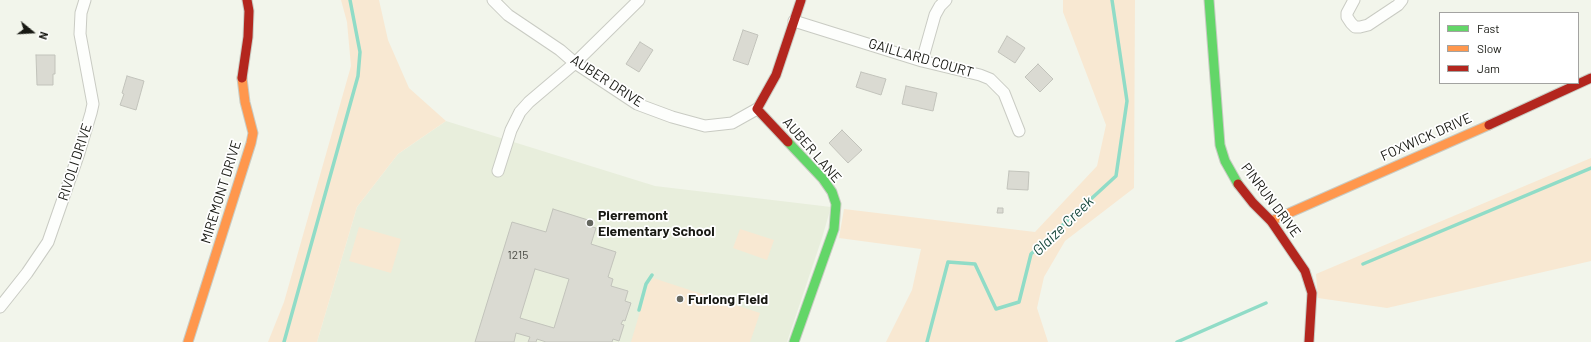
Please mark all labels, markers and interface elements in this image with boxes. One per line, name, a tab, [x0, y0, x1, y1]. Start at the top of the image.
north arrow	[12, 12, 52, 52]
legend	[1439, 12, 1579, 84]
text: Fast	[1477, 21, 1500, 35]
text: N	[37, 30, 51, 41]
street label: GAILLARD COURT	[867, 35, 975, 81]
text: Slow	[1477, 41, 1502, 55]
street label: AUBER DRIVE	[567, 51, 647, 111]
text: Jam	[1477, 61, 1500, 75]
street label: FOXWICK DRIVE	[1378, 109, 1474, 165]
street label: AUBER LANE	[779, 114, 845, 186]
street label: RIVOLI DRIVE	[55, 121, 95, 203]
street label: MIREMONT DRIVE	[197, 138, 245, 246]
street label: PINRUN DRIVE	[1238, 160, 1304, 240]
water label: Glaize Creek	[1029, 192, 1097, 260]
place label: Pierremont Elementary School	[598, 207, 715, 240]
marker: Pierremont Elementary School	[585, 218, 595, 228]
house number: 1215	[508, 248, 528, 262]
place label: Furlong Field	[688, 291, 768, 307]
marker: Furlong Field	[675, 294, 685, 304]

